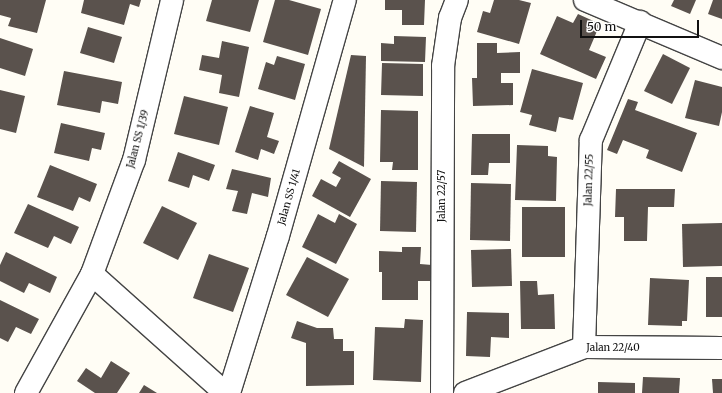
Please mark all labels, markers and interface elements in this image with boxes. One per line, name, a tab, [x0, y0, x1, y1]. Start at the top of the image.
scale bar	[582, 12, 701, 38]
text: 50 m	[587, 19, 616, 34]
street label: Jalan SS 1/39	[124, 109, 152, 169]
street label: Jalan 22/55	[582, 154, 596, 206]
street label: Jalan SS 1/41	[275, 168, 303, 226]
street label: Jalan 22/57	[436, 170, 448, 222]
street label: Jalan 22/40	[586, 342, 640, 354]

